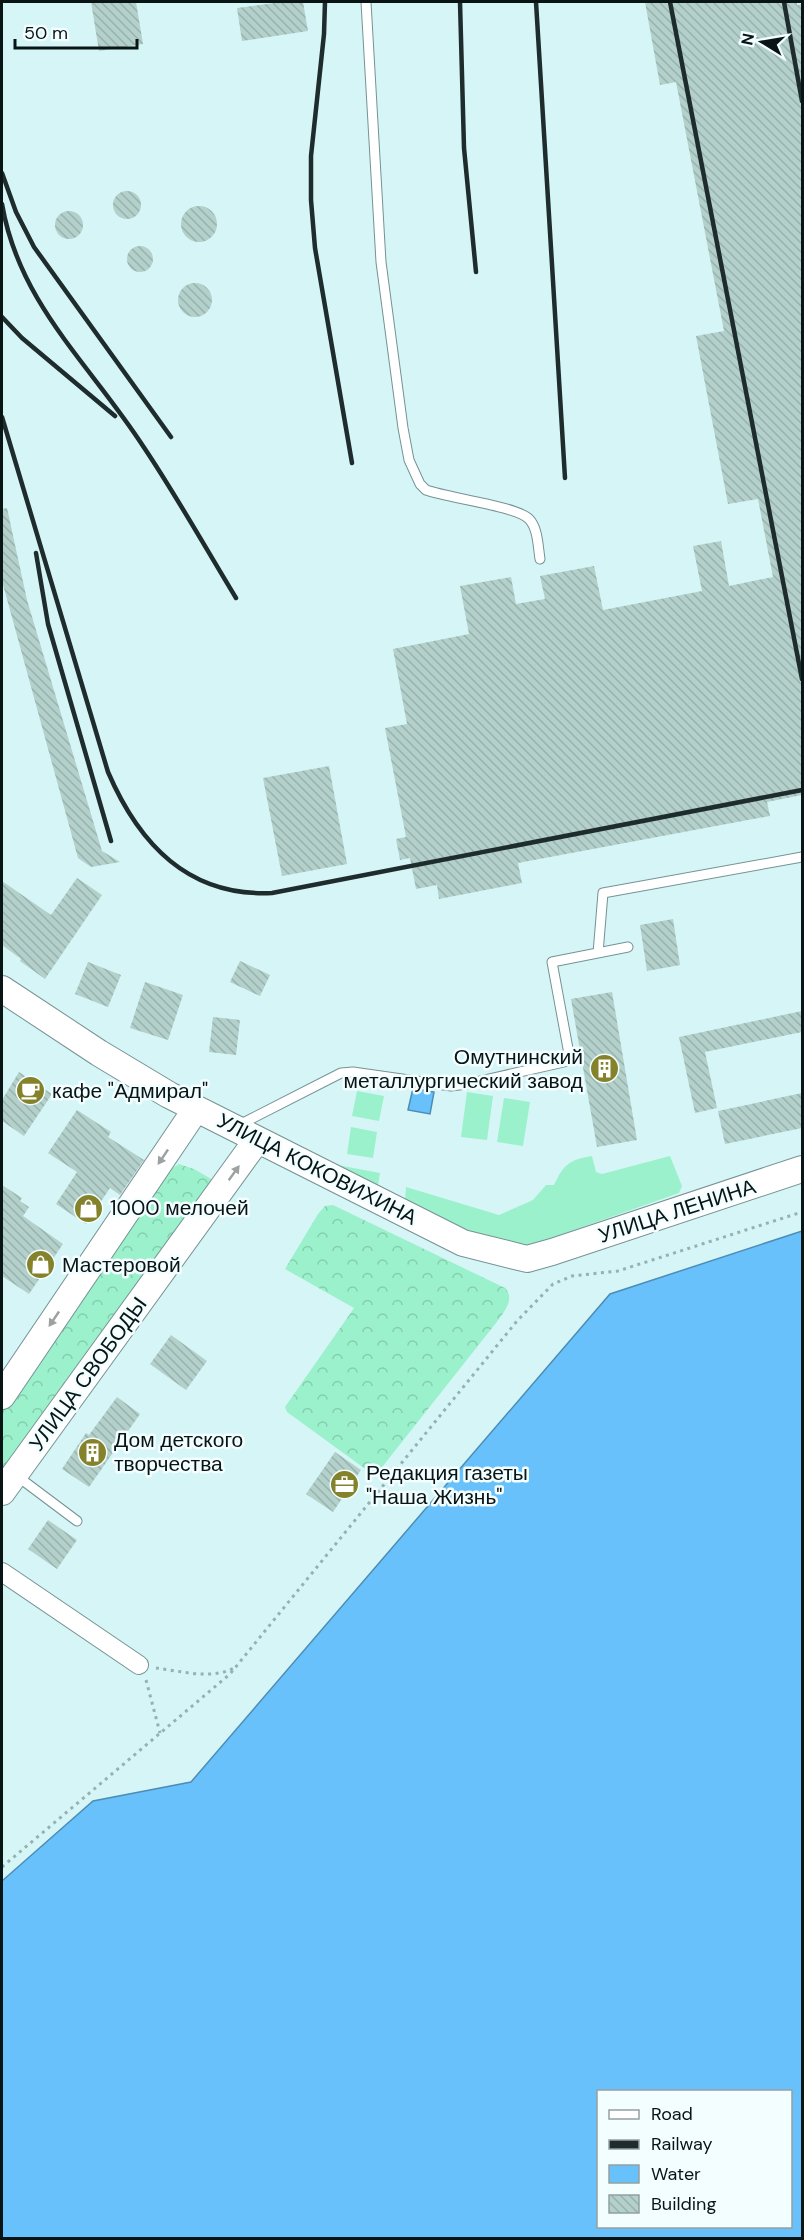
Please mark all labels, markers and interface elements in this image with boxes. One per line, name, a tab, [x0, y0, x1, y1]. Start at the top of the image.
scale bar	[15, 12, 136, 50]
north arrow	[732, 12, 792, 72]
text: 50 m	[24, 21, 68, 45]
text: N	[736, 32, 759, 47]
place label: Омутнинский металлургический завод	[344, 1043, 583, 1095]
building icon: Омутнинский металлургический завод	[588, 1053, 620, 1085]
cafe icon: кафе "Адмирал"	[15, 1075, 47, 1107]
place label: кафе "Адмирал"	[52, 1077, 208, 1105]
street label: УЛИЦА КОКОВИХИНА	[212, 1106, 422, 1232]
one-way arrow	[158, 1149, 169, 1165]
one-way arrow	[228, 1165, 240, 1181]
street label: УЛИЦА ЛЕНИНА	[595, 1172, 759, 1250]
shop icon: 1000 мелочей	[73, 1192, 105, 1224]
place label: 1000 мелочей	[110, 1194, 249, 1222]
shop icon: Мастеровой	[25, 1249, 57, 1281]
place label: Мастеровой	[62, 1251, 181, 1279]
street label: УЛИЦА СВОБОДЫ	[23, 1291, 153, 1457]
one-way arrow	[48, 1310, 60, 1326]
place label: Дом детского творчества	[114, 1426, 243, 1478]
building icon: Дом детского творчества	[77, 1436, 109, 1468]
place label: Редакция газеты "Наша Жизнь"	[366, 1459, 528, 1511]
office icon: Редакция газеты "Наша Жизнь"	[329, 1469, 361, 1501]
legend	[597, 2090, 792, 2228]
text: Road	[651, 2102, 693, 2126]
text: Railway	[651, 2132, 713, 2156]
text: Water	[651, 2162, 701, 2186]
text: Building	[651, 2192, 716, 2216]

